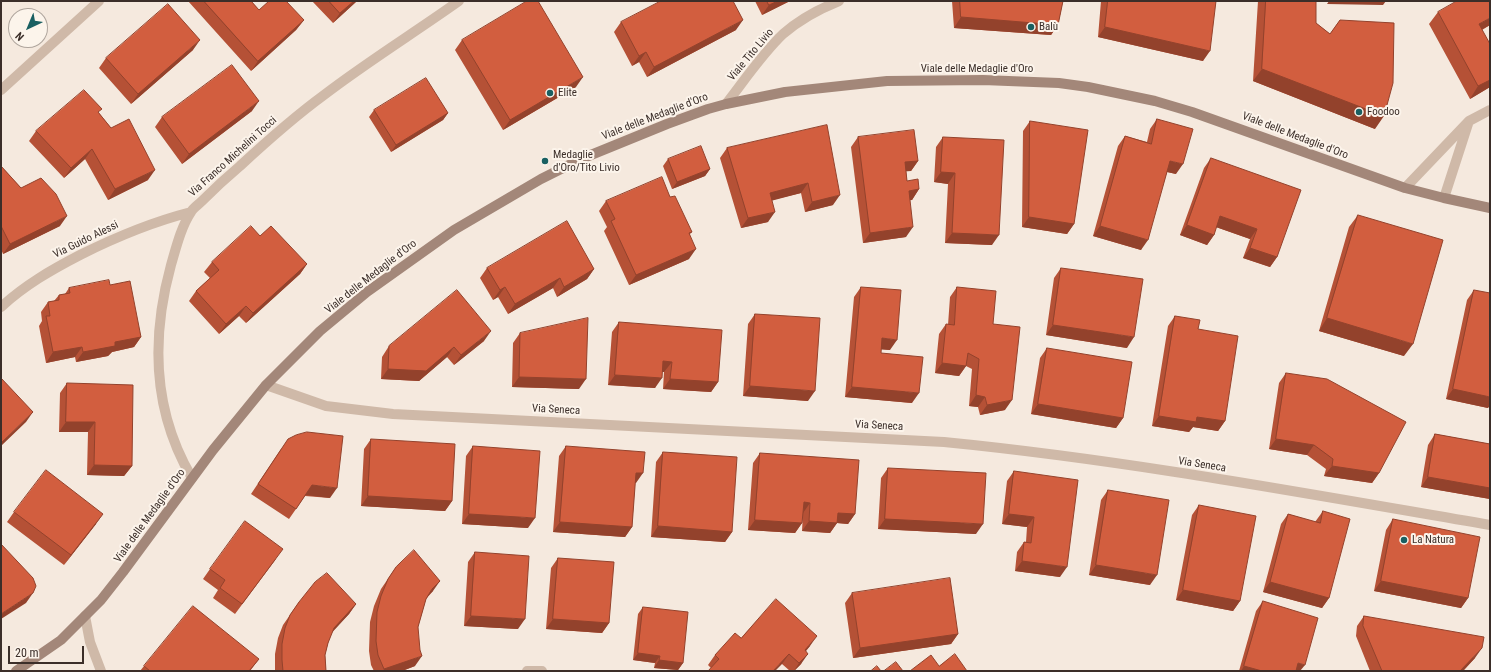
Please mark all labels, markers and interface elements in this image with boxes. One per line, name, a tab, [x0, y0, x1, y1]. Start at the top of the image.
north arrow	[8, 8, 48, 48]
place label: Balù	[1039, 20, 1058, 34]
marker: Balù	[1026, 22, 1036, 32]
street label: Viale Tito Livio	[725, 26, 777, 84]
text: N	[13, 29, 27, 43]
street label: Viale delle Medaglie d'Oro	[921, 62, 1033, 76]
place label: Elite	[558, 86, 577, 100]
marker: Elite	[545, 88, 555, 98]
street label: Viale delle Medaglie d'Oro	[600, 91, 710, 143]
place label: Foodoo	[1367, 105, 1400, 119]
marker: Foodoo	[1354, 107, 1364, 117]
street label: Viale delle Medaglie d'Oro	[1240, 110, 1350, 162]
street label: Via Franco Michelini Tocci	[186, 114, 280, 200]
place label: Medaglie d'Oro/Tito Livio	[553, 148, 620, 174]
marker: Medaglie d'Oro/Tito Livio	[540, 156, 550, 166]
street label: Via Guido Alessi	[51, 219, 121, 261]
street label: Viale delle Medaglie d'Oro	[323, 237, 419, 317]
street label: Via Seneca	[532, 402, 580, 418]
street label: Via Seneca	[855, 418, 903, 434]
street label: Via Seneca	[1177, 455, 1227, 475]
street label: Viale delle Medaglie d'Oro	[112, 467, 188, 565]
place label: La Natura	[1412, 533, 1454, 547]
marker: La Natura	[1399, 535, 1409, 545]
scale bar	[10, 638, 86, 664]
text: 20 m	[15, 646, 39, 660]

